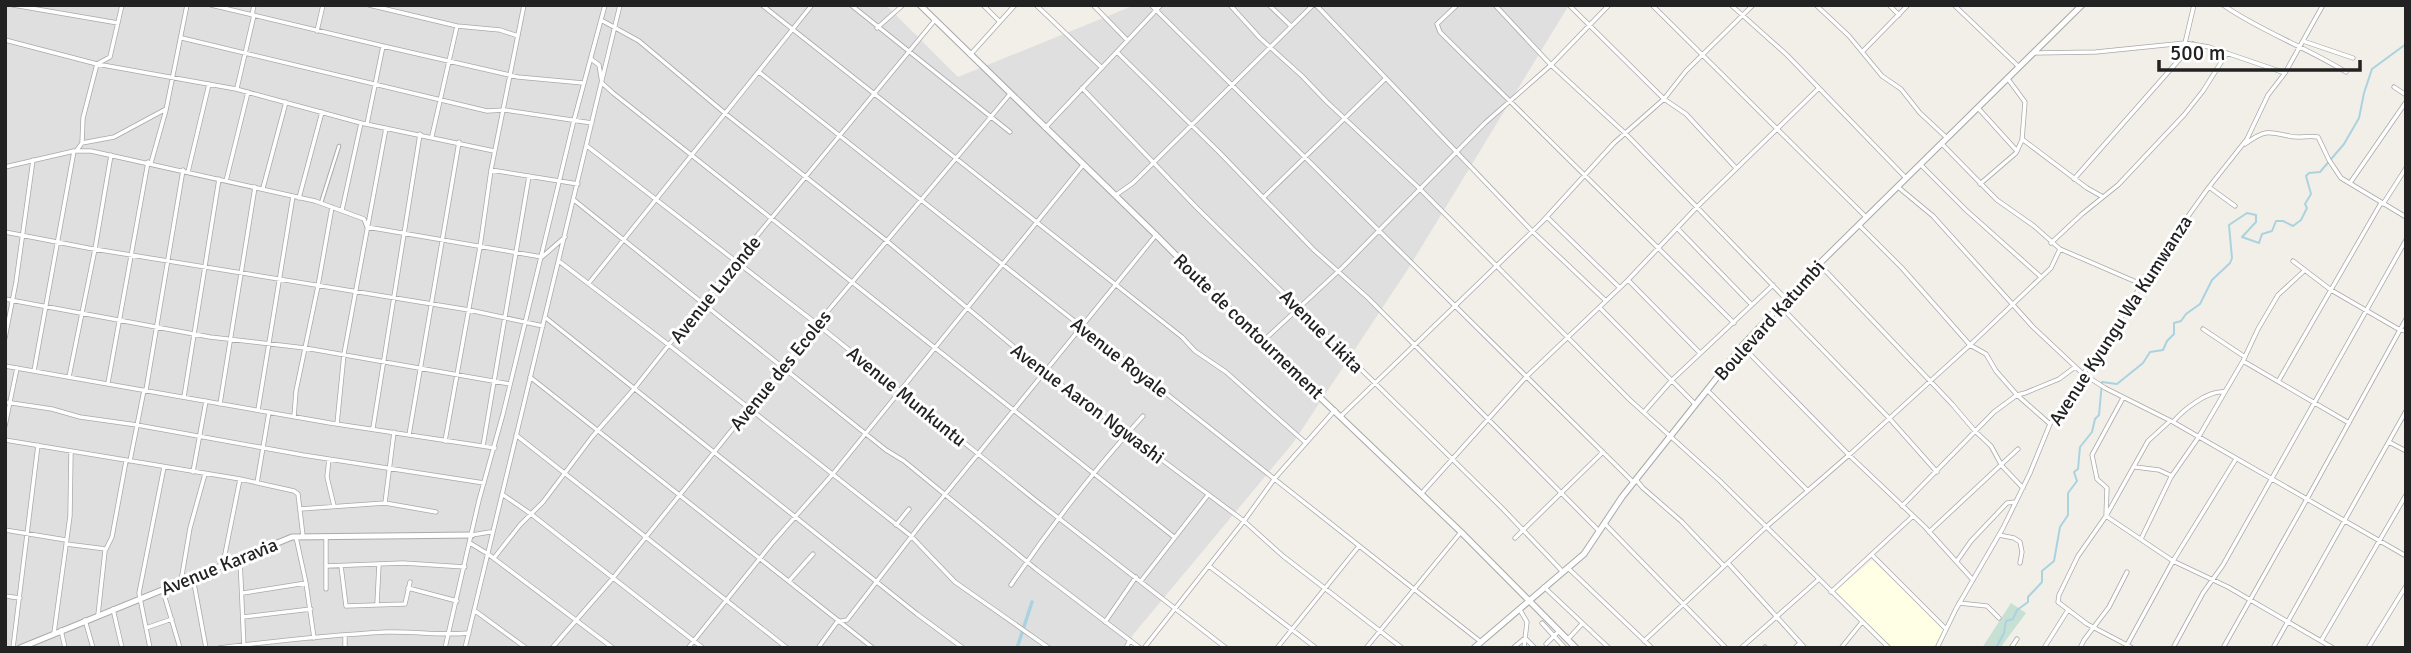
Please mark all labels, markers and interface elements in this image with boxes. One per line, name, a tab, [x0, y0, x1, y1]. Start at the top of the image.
scale bar	[2159, 28, 2360, 72]
text: 500 m	[2170, 40, 2225, 66]
street label: Avenue Kyungu Wa Kumwanza	[2044, 211, 2198, 430]
street label: Avenue Luzonde	[665, 231, 766, 348]
street label: Route de contournement	[1168, 249, 1329, 405]
street label: Boulevard Katumbi	[1709, 255, 1830, 386]
street label: Avenue Likita	[1274, 285, 1368, 379]
street label: Avenue des Ecoles	[725, 306, 837, 436]
street label: Avenue Royale	[1066, 312, 1173, 403]
street label: Avenue Aaron Ngwashi	[1006, 338, 1169, 469]
street label: Avenue Munkuntu	[842, 341, 971, 452]
street label: Avenue Karavia	[157, 533, 281, 601]

